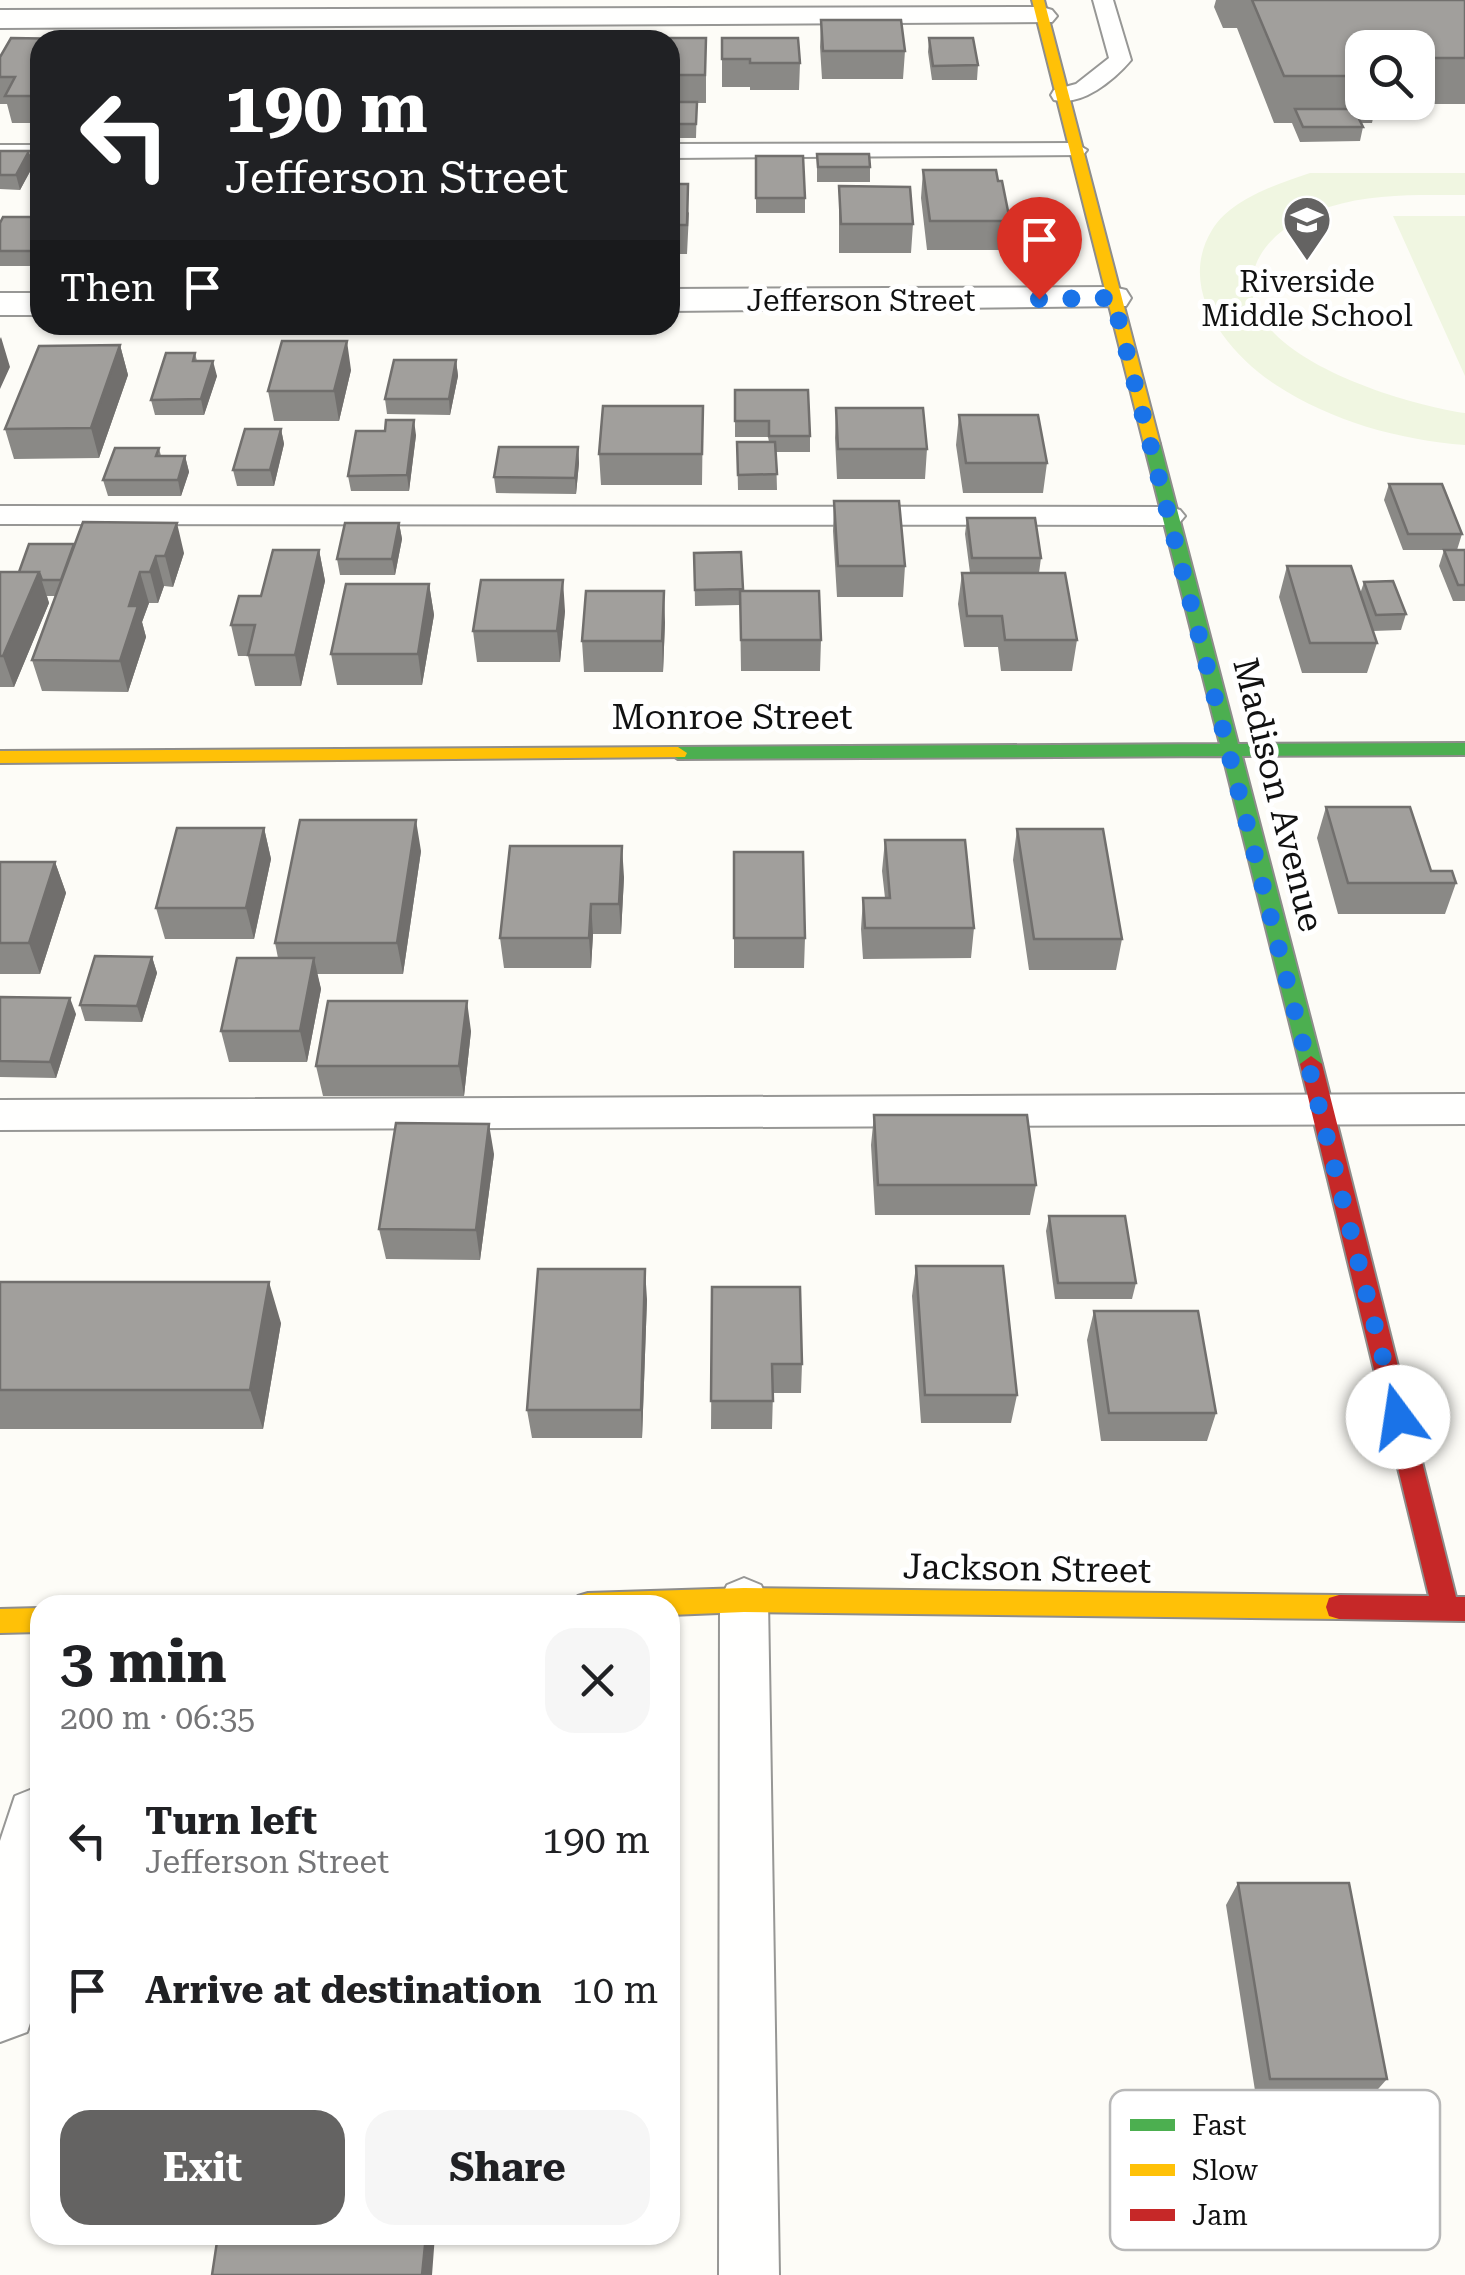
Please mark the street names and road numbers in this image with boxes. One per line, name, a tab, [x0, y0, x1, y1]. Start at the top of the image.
street label: Jefferson Street	[747, 283, 975, 318]
street label: Madison Avenue	[1224, 654, 1332, 936]
street label: Monroe Street	[611, 697, 853, 738]
street label: Jackson Street	[902, 1546, 1152, 1592]

